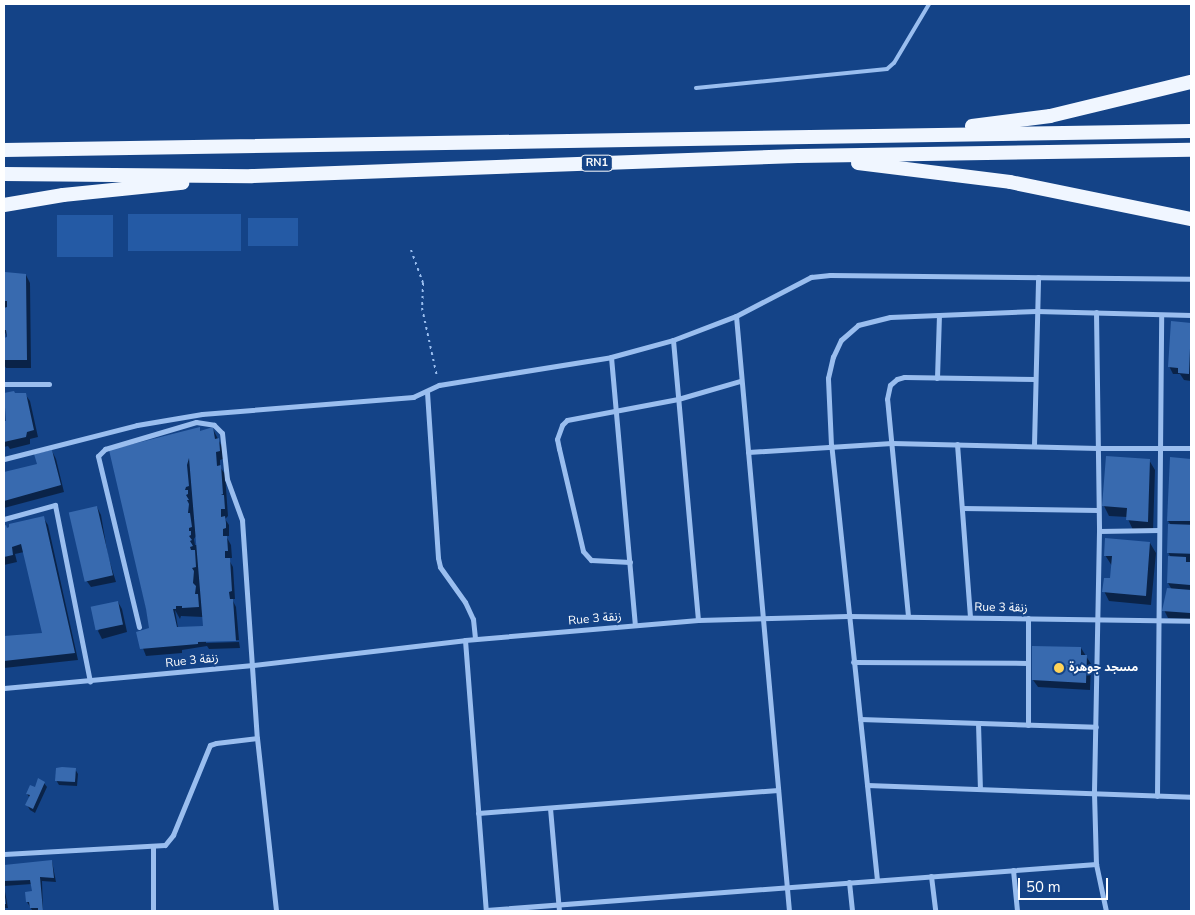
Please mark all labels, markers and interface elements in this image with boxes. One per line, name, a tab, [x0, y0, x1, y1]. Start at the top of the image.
road number: RN1	[581, 154, 613, 172]
street label: Rue 3 زنقة	[974, 600, 1028, 616]
street label: Rue 3 زنقة	[568, 609, 622, 629]
street label: Rue 3 زنقة	[165, 651, 219, 671]
place label: مسجد جوهرة	[1069, 661, 1138, 675]
marker: مسجد جوهرة	[1053, 662, 1065, 674]
scale bar	[1020, 868, 1110, 900]
text: 50 m	[1026, 877, 1061, 897]

